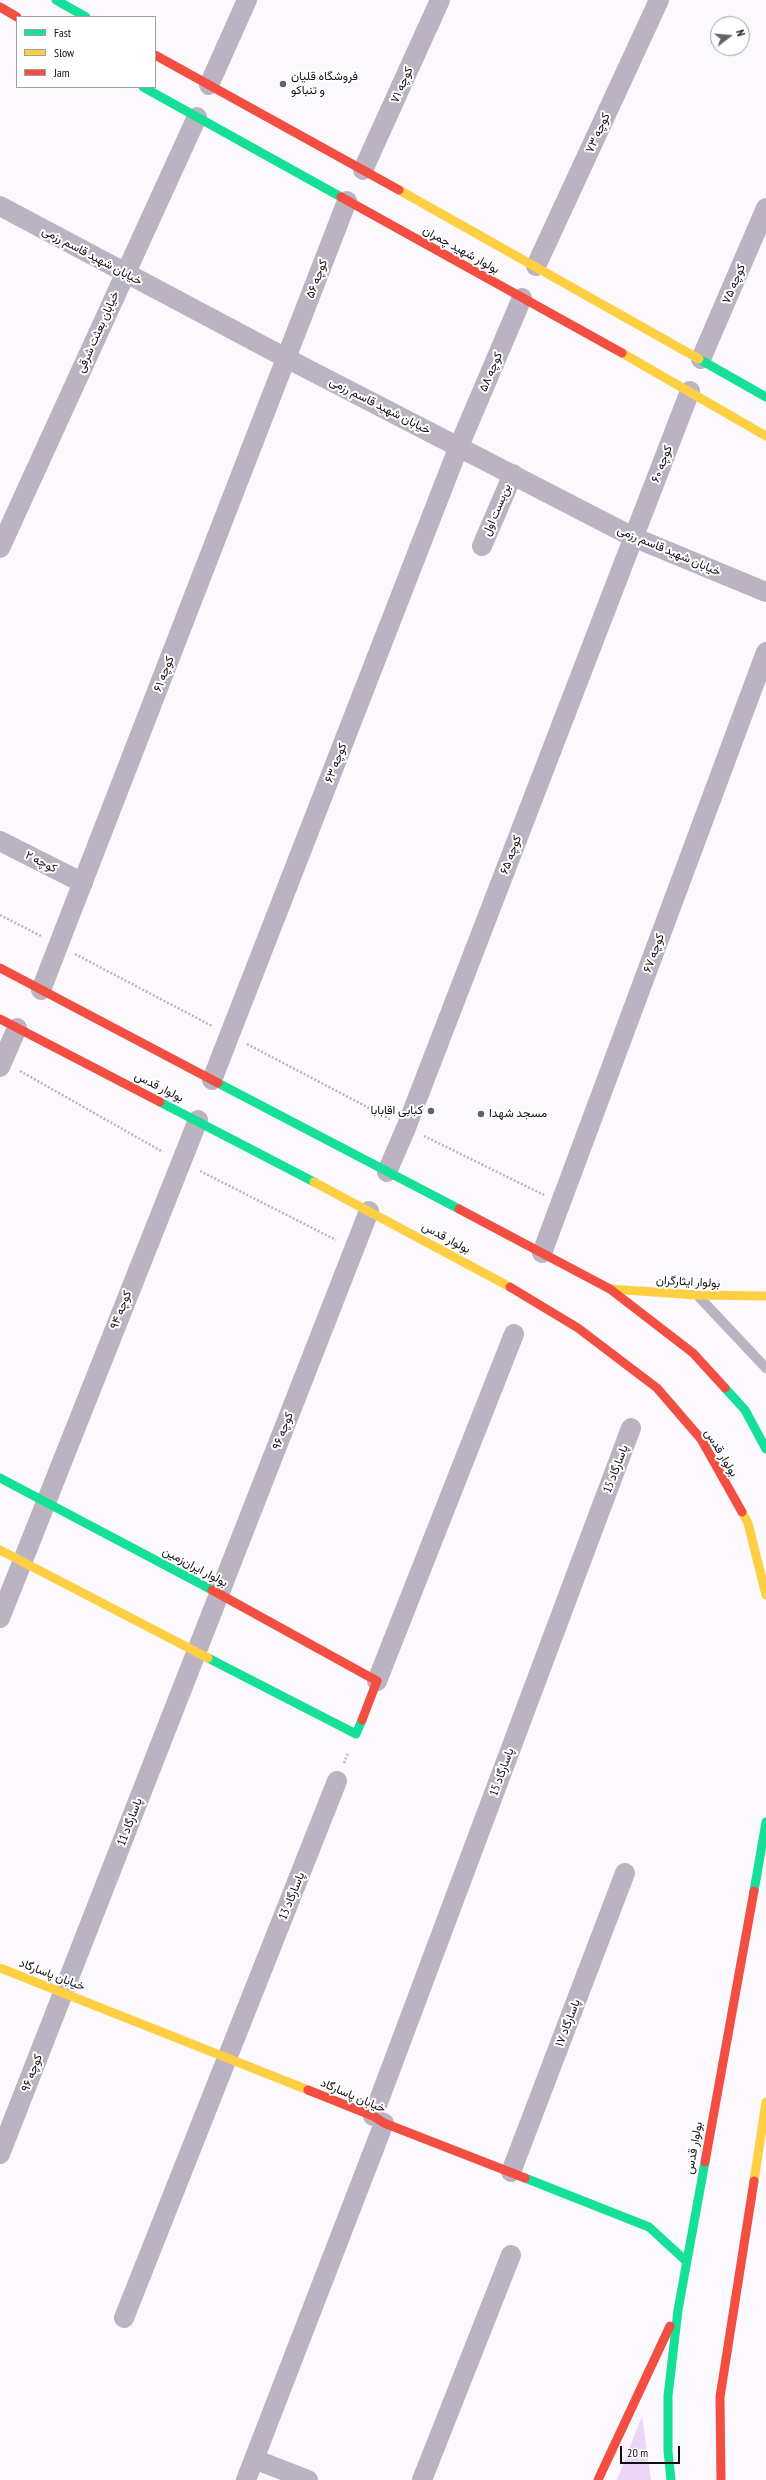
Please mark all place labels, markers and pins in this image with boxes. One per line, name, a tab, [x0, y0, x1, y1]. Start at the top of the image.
place label: فروشگاه قلیان و تنباکو	[291, 70, 358, 98]
marker: فروشگاه قلیان و تنباکو	[278, 79, 288, 89]
place label: کبابی اقابابا	[371, 1104, 423, 1118]
marker: کبابی اقابابا	[426, 1106, 436, 1116]
place label: مسجد شهدا	[489, 1107, 547, 1121]
marker: مسجد شهدا	[476, 1109, 486, 1119]

